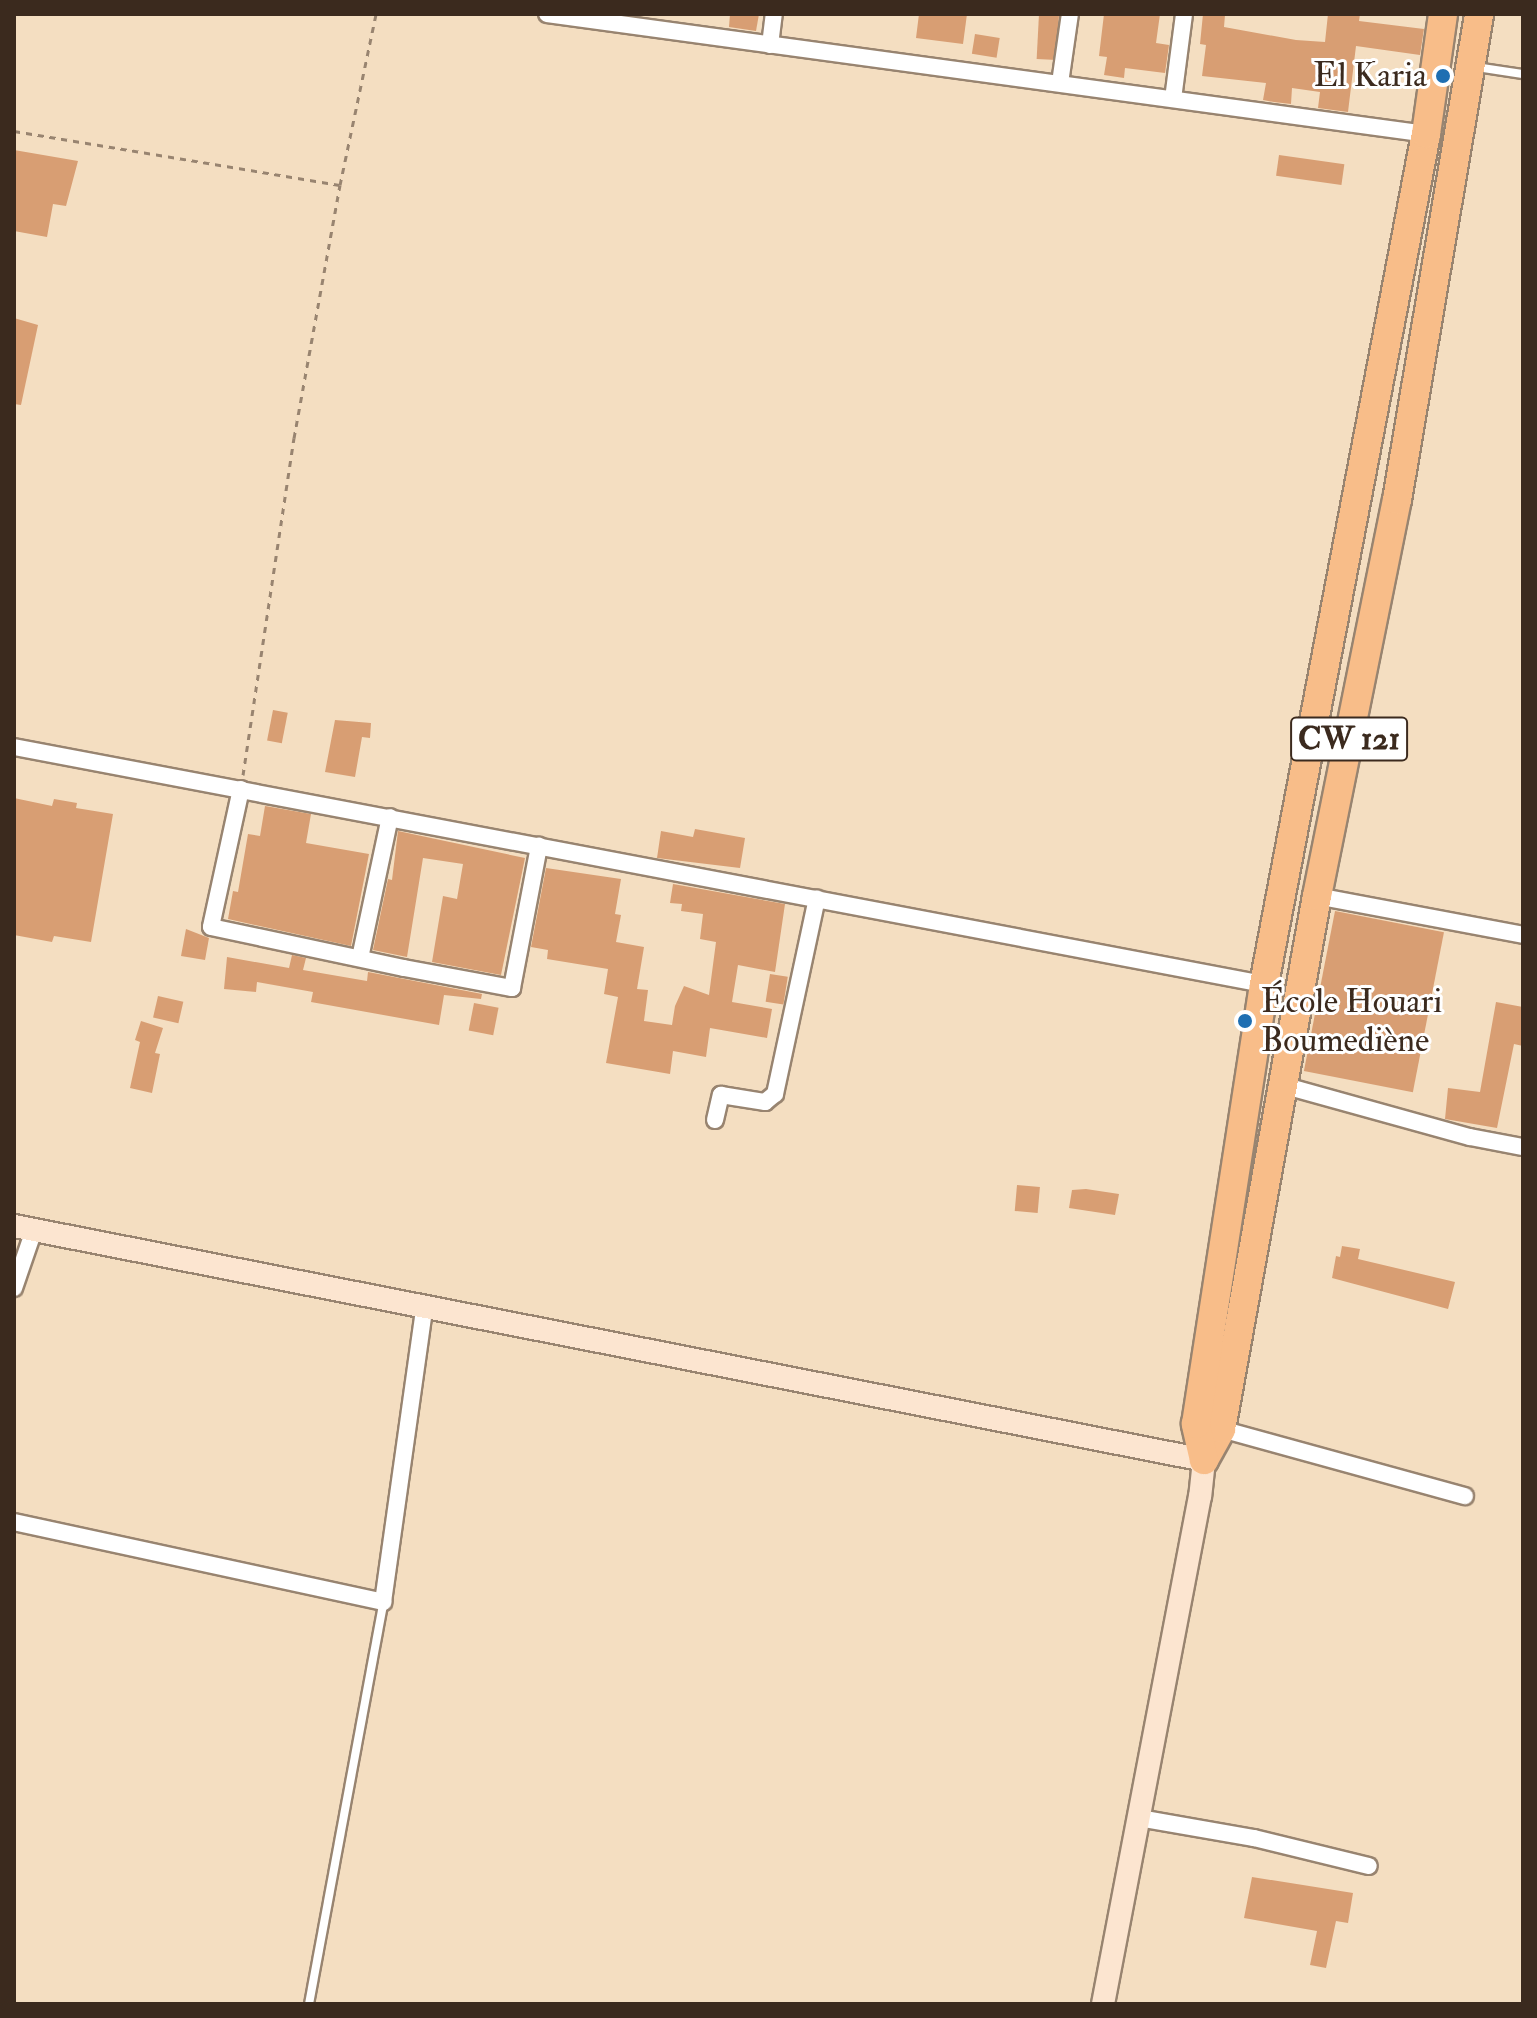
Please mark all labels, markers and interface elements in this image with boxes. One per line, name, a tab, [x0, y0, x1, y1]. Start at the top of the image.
place label: El Karia	[1313, 56, 1427, 96]
marker: El Karia	[1434, 67, 1452, 85]
road number: CW 121	[1289, 711, 1409, 767]
place label: École Houari Boumediène	[1261, 981, 1442, 1060]
marker: École Houari Boumediène	[1236, 1012, 1254, 1030]

